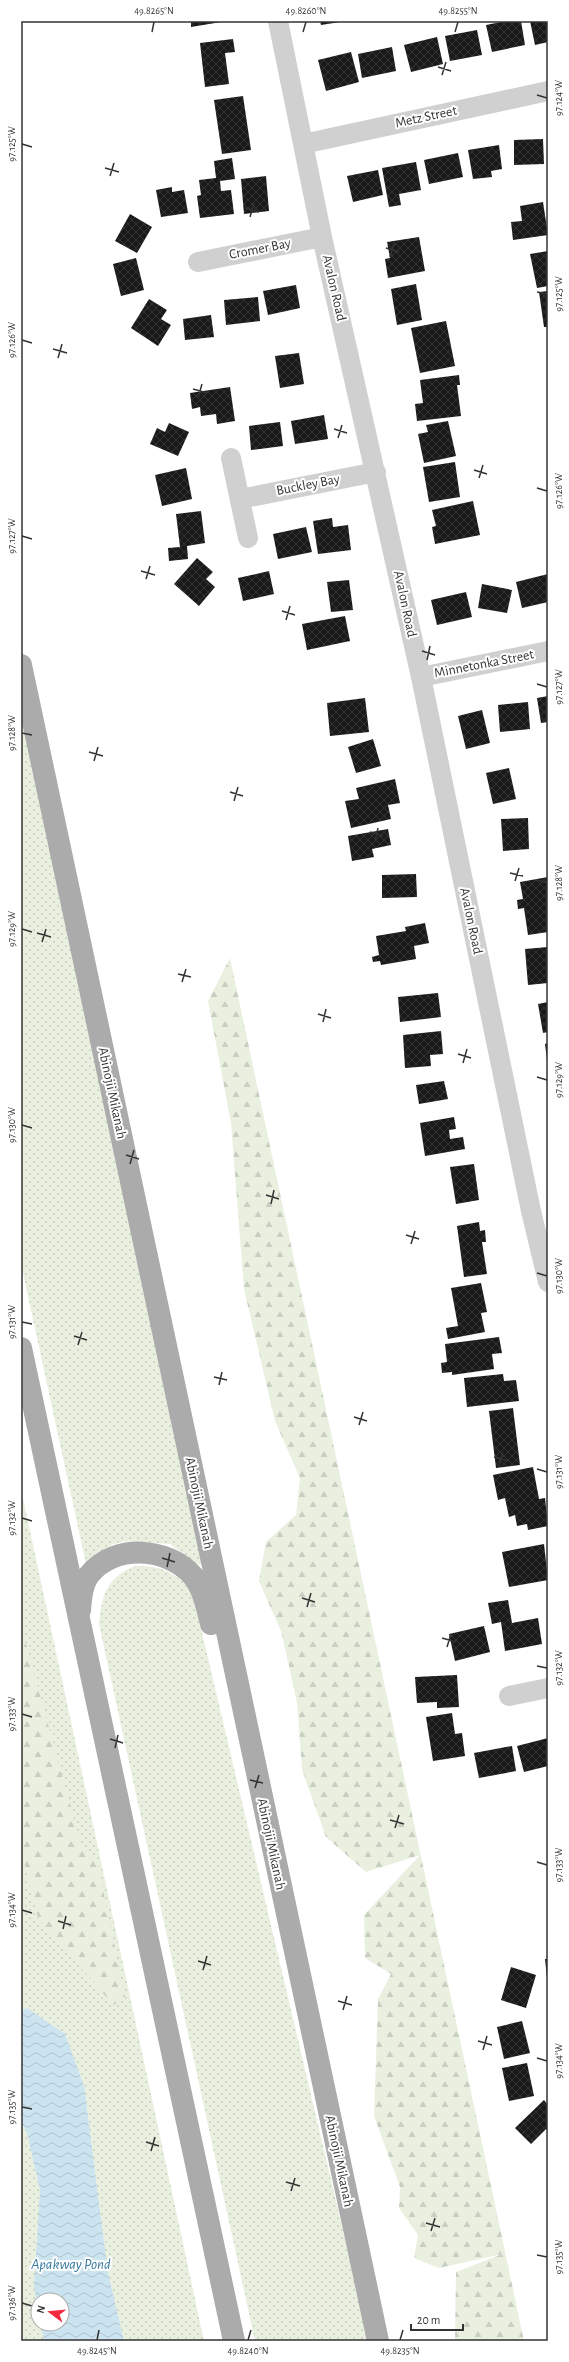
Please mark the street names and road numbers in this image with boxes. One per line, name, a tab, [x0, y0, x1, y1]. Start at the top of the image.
street label: Metz Street	[394, 104, 459, 130]
street label: Cromer Bay	[228, 236, 292, 262]
street label: Avalon Road	[320, 254, 348, 322]
street label: Buckley Bay	[275, 472, 341, 498]
street label: Avalon Road	[391, 569, 419, 639]
street label: Minnetonka Street	[433, 647, 536, 681]
street label: Avalon Road	[457, 886, 485, 956]
street label: Abinojii Mikanah	[95, 1046, 129, 1140]
street label: Abinojii Mikanah	[182, 1456, 216, 1550]
street label: Abinojii Mikanah	[254, 1797, 288, 1891]
street label: Abinojii Mikanah	[322, 2114, 356, 2208]

